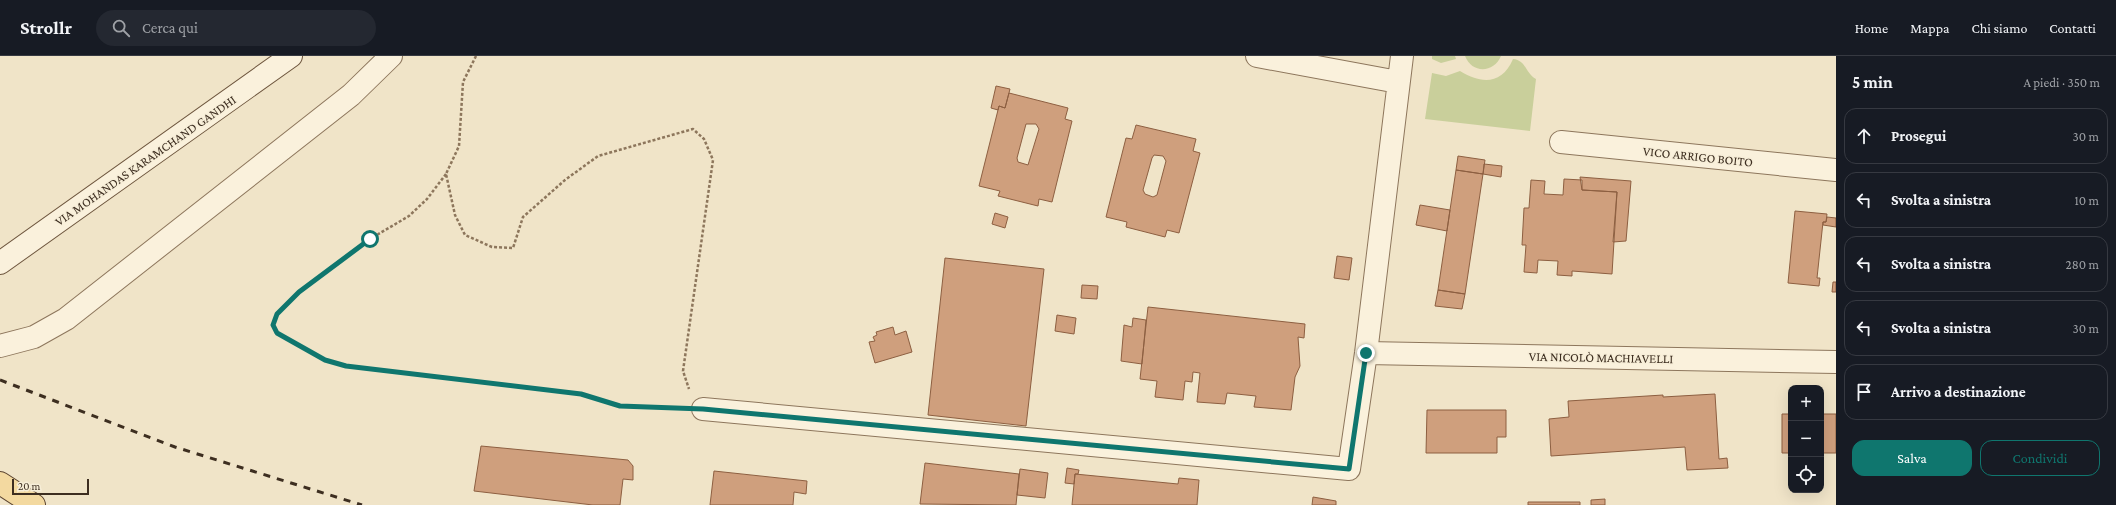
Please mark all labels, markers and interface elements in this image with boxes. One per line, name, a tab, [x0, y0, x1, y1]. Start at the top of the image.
search box	[96, 10, 376, 46]
text: Strollr	[20, 17, 72, 38]
icon: search	[110, 17, 132, 39]
text: Cerca qui	[142, 20, 198, 36]
text: Home	[1855, 20, 1888, 36]
text: Mappa	[1910, 20, 1949, 36]
text: Chi siamo	[1971, 20, 2027, 36]
text: Contatti	[2049, 20, 2096, 36]
text: 5 min	[1852, 73, 1893, 92]
text: A piedi · 350 m	[2023, 75, 2100, 90]
street label: VIA MOHANDAS KARAMCHAND GANDHI	[52, 92, 239, 229]
icon: ahead	[1853, 125, 1875, 147]
text: Prosegui	[1891, 128, 1946, 144]
text: 30 m	[2073, 129, 2099, 144]
street label: VICO ARRIGO BOITO	[1642, 143, 1754, 170]
icon: left	[1853, 189, 1875, 211]
text: Svolta a sinistra	[1891, 192, 1991, 208]
text: 10 m	[2074, 193, 2099, 208]
route start	[361, 230, 379, 248]
icon: left	[1853, 253, 1875, 275]
text: Svolta a sinistra	[1891, 256, 1991, 272]
text: 280 m	[2066, 257, 2099, 272]
icon: left	[1853, 317, 1875, 339]
text: Svolta a sinistra	[1891, 320, 1991, 336]
text: 30 m	[2073, 321, 2099, 336]
route end	[1357, 344, 1375, 362]
street label: VIA NICOLÒ MACHIAVELLI	[1529, 349, 1673, 366]
icon: arrive	[1853, 381, 1875, 403]
text: Arrivo a destinazione	[1891, 384, 2026, 400]
map controls	[1788, 385, 1824, 493]
button: +	[1788, 385, 1824, 421]
button: −	[1788, 421, 1824, 457]
button: Salva	[1852, 440, 1972, 476]
button: Condividi	[1980, 440, 2100, 476]
button: locate	[1788, 457, 1824, 493]
scale bar	[12, 477, 89, 496]
text: 20 m	[18, 480, 40, 492]

